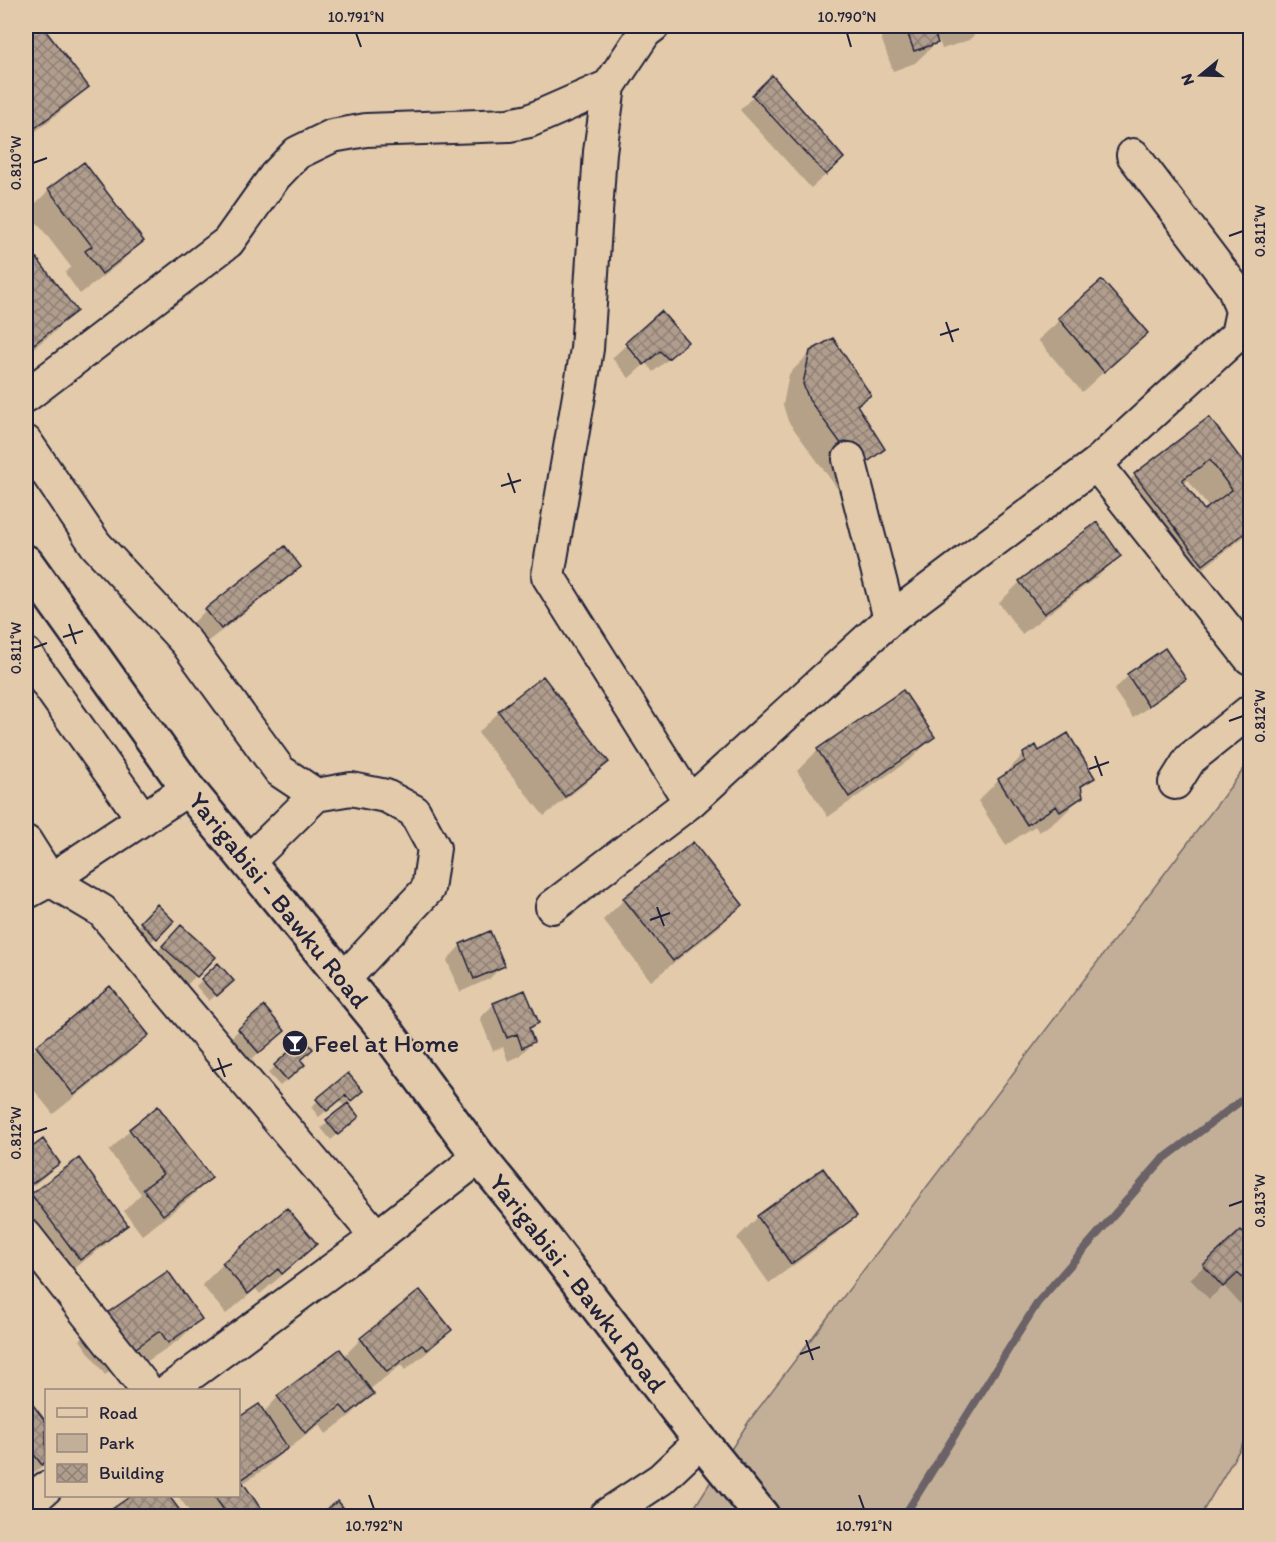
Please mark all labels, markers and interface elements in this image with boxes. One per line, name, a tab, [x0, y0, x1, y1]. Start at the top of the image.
text: 10.791°N	[328, 8, 384, 26]
text: 10.790°N	[818, 8, 876, 26]
north arrow	[1171, 45, 1231, 105]
text: N	[1177, 72, 1198, 88]
text: 0.810°W	[7, 136, 25, 190]
text: 0.811°W	[1251, 205, 1269, 257]
text: 0.811°W	[7, 622, 25, 674]
text: 0.812°W	[1251, 689, 1269, 743]
street label: Yarigabisi - Bawku Road	[182, 785, 376, 1015]
place label: Feel at Home	[314, 1027, 459, 1059]
bar icon: Feel at Home	[280, 1028, 310, 1058]
text: 0.812°W	[7, 1106, 25, 1160]
street label: Yarigabisi - Bawku Road	[482, 1167, 674, 1399]
text: 0.813°W	[1251, 1174, 1269, 1228]
legend	[45, 1389, 240, 1497]
text: Road	[99, 1402, 138, 1424]
text: Park	[99, 1432, 134, 1454]
text: Building	[99, 1462, 165, 1484]
text: 10.792°N	[345, 1517, 403, 1535]
text: 10.791°N	[836, 1517, 892, 1535]

